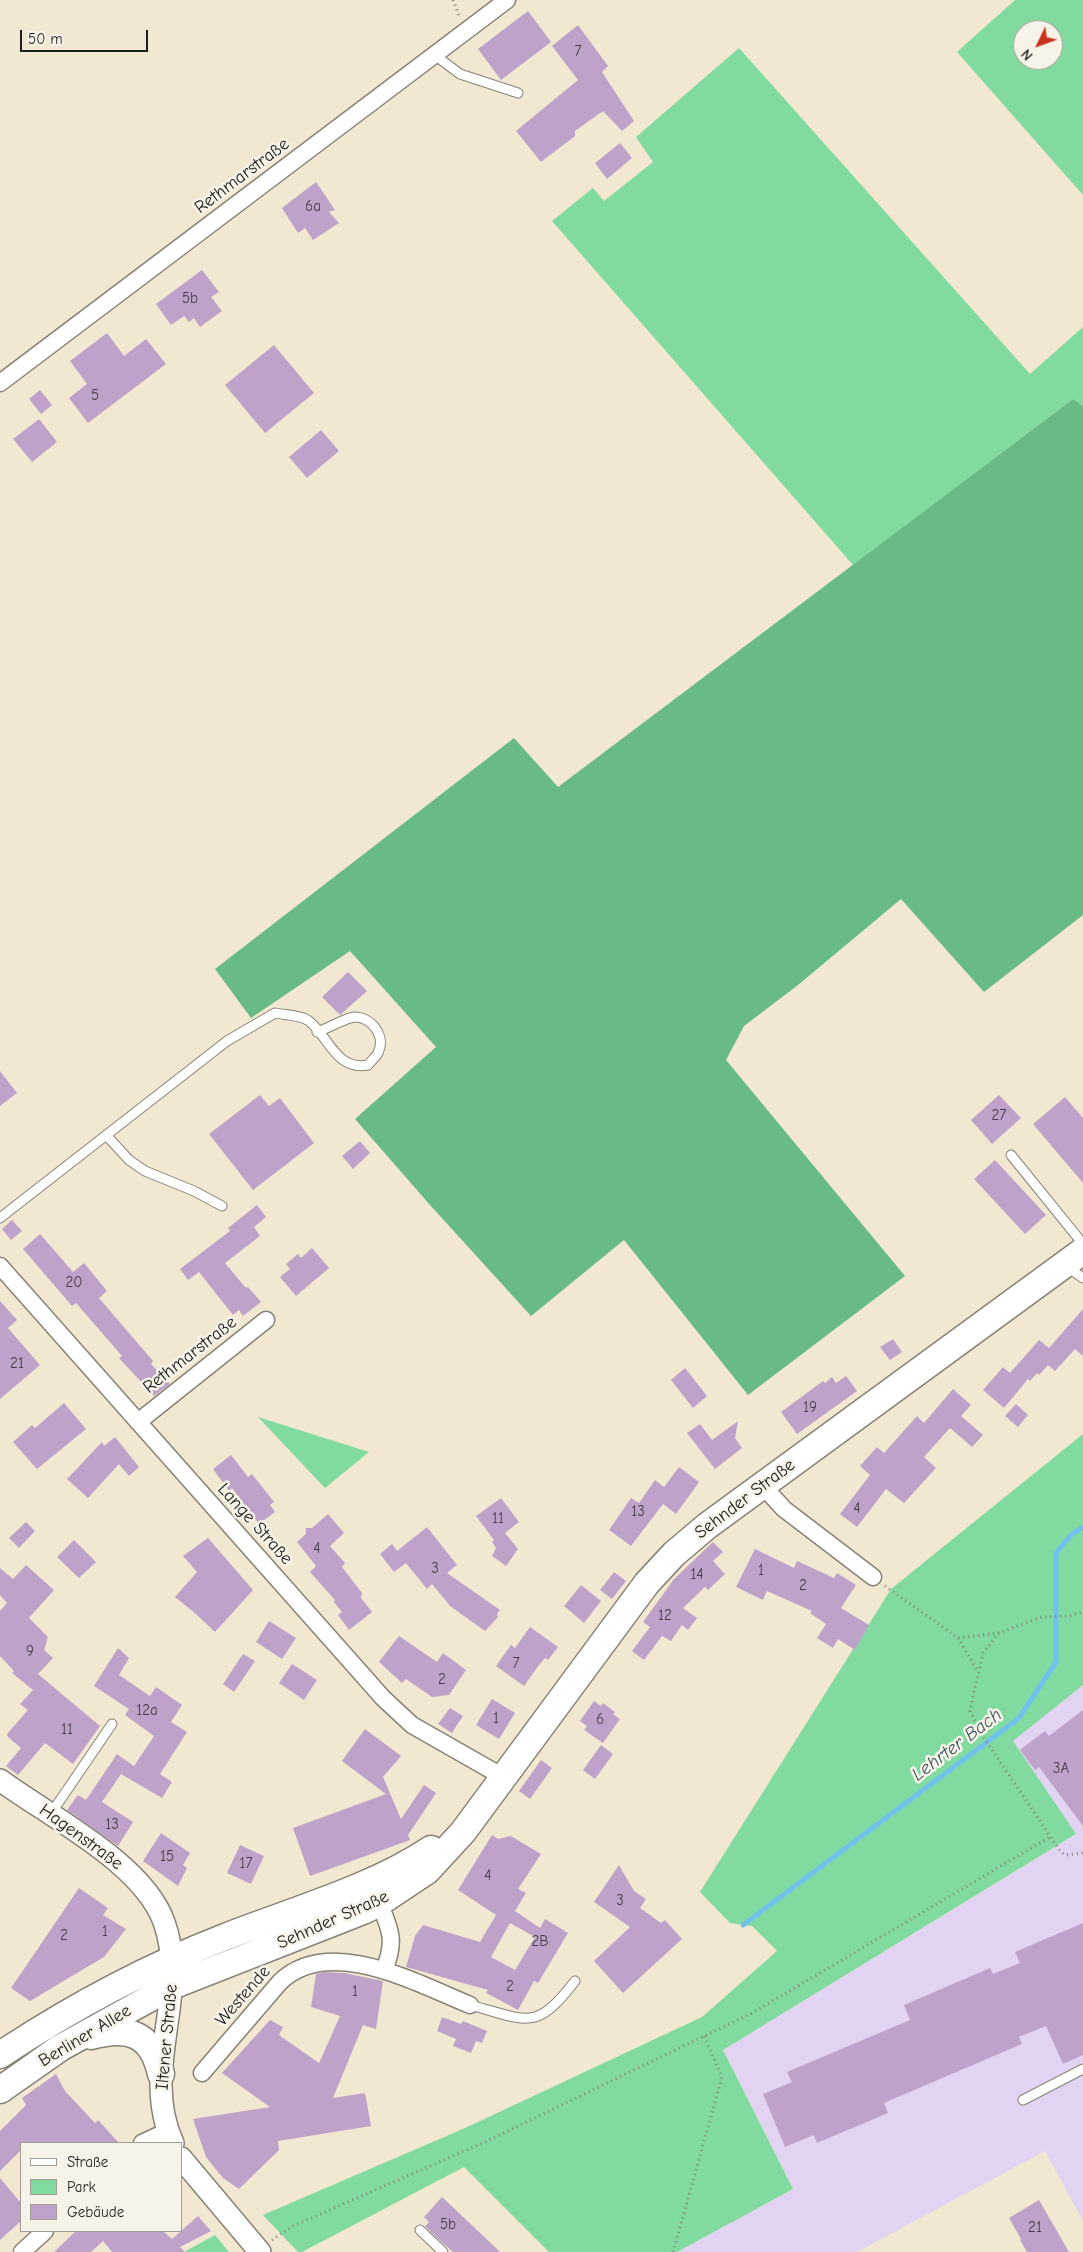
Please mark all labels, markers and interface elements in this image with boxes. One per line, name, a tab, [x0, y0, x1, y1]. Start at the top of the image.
scale bar	[22, 20, 150, 52]
north arrow	[1013, 20, 1063, 70]
text: 50 m	[28, 30, 63, 48]
house number: 7	[574, 43, 582, 61]
text: N	[1018, 46, 1037, 64]
street label: Rethmarstraße	[190, 133, 294, 219]
house number: 6a	[305, 198, 321, 216]
house number: 5b	[182, 290, 198, 308]
house number: 5	[91, 387, 99, 405]
house number: 27	[992, 1107, 1006, 1125]
house number: 20	[66, 1274, 82, 1292]
street label: Rethmarstraße	[139, 1312, 241, 1398]
house number: 21	[10, 1355, 24, 1373]
house number: 19	[803, 1399, 817, 1417]
street label: Sehnder Straße	[691, 1454, 799, 1544]
street label: Lange Straße	[213, 1479, 297, 1569]
house number: 4	[853, 1500, 861, 1518]
house number: 13	[631, 1503, 645, 1521]
house number: 11	[492, 1510, 504, 1528]
house number: 4	[313, 1540, 321, 1558]
house number: 3	[431, 1560, 439, 1578]
house number: 1	[758, 1562, 764, 1580]
house number: 14	[690, 1566, 704, 1584]
house number: 2	[799, 1577, 807, 1595]
house number: 12	[658, 1607, 672, 1625]
house number: 9	[26, 1643, 34, 1661]
house number: 7	[512, 1655, 520, 1673]
house number: 2	[438, 1671, 446, 1689]
house number: 12a	[136, 1702, 158, 1720]
water label: Lehrter Bach	[908, 1704, 1006, 1786]
house number: 1	[493, 1710, 499, 1728]
house number: 6	[596, 1711, 604, 1729]
house number: 11	[61, 1721, 73, 1739]
house number: 3A	[1053, 1760, 1069, 1778]
street label: Hagenstraße	[35, 1799, 127, 1875]
house number: 13	[105, 1816, 119, 1834]
house number: 15	[160, 1848, 174, 1866]
house number: 17	[239, 1855, 253, 1873]
house number: 4	[484, 1867, 492, 1885]
street label: Sehnder Straße	[274, 1886, 392, 1954]
house number: 3	[616, 1892, 624, 1910]
house number: 1	[102, 1923, 108, 1941]
house number: 2	[60, 1927, 68, 1945]
house number: 2B	[531, 1933, 549, 1951]
street label: Westende	[211, 1961, 275, 2031]
house number: 2	[506, 1978, 514, 1996]
street label: Iltener Straße	[152, 1983, 182, 2091]
house number: 1	[352, 1983, 358, 2001]
street label: Berliner Allee	[35, 2000, 135, 2072]
legend	[20, 2142, 182, 2232]
text: Straße	[67, 2153, 108, 2171]
text: Park	[67, 2178, 96, 2196]
text: Gebäude	[67, 2203, 124, 2221]
house number: 5b	[440, 2216, 456, 2234]
house number: 21	[1028, 2219, 1042, 2237]

